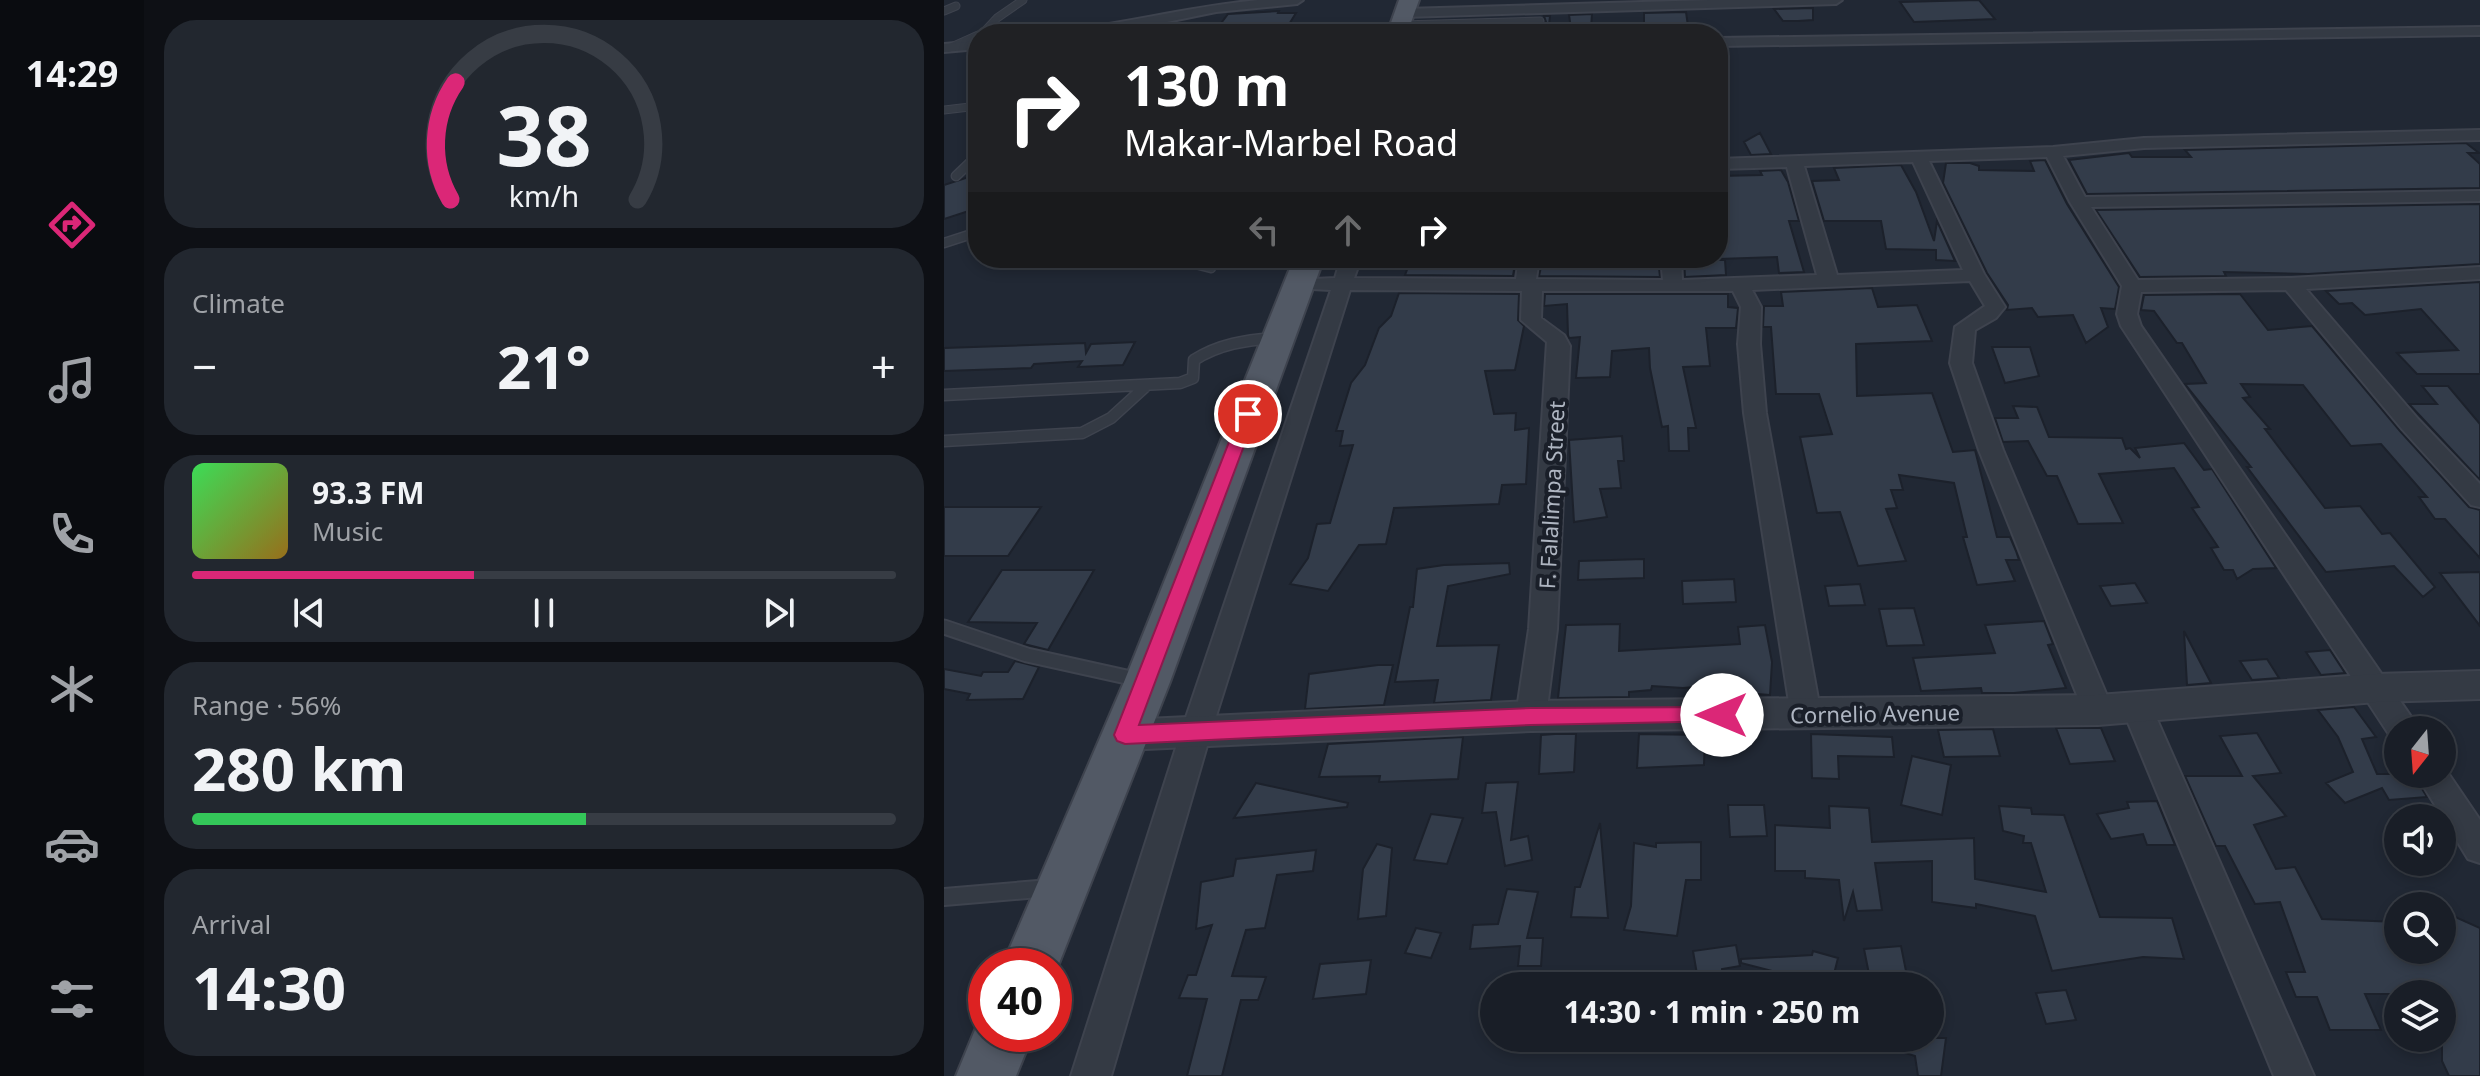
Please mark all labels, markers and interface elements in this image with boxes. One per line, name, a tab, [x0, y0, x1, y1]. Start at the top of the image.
text: 130 m	[1124, 46, 1289, 122]
text: 14:29	[26, 49, 118, 98]
icon: right	[992, 56, 1096, 160]
text: 38	[496, 77, 592, 190]
text: Makar-Marbel Road	[1124, 118, 1458, 167]
text: km/h	[509, 176, 579, 215]
icon: directions	[44, 197, 100, 253]
icon: left	[1242, 208, 1286, 252]
icon: ahead	[1326, 208, 1370, 252]
icon: right	[1410, 208, 1454, 252]
text: Climate	[192, 285, 285, 321]
text: 21°	[497, 325, 591, 407]
text: −	[192, 336, 217, 396]
text: +	[871, 336, 896, 396]
icon: music	[44, 352, 100, 408]
pin	[1214, 380, 1282, 448]
icon: arrive	[1226, 392, 1270, 436]
street label: F. Falalimpa Street	[1531, 400, 1571, 590]
text: 93.3 FM	[312, 472, 424, 513]
icon: phone	[44, 506, 100, 562]
text: Music	[312, 513, 383, 549]
icon: previous	[287, 591, 331, 635]
icon: pause	[522, 591, 566, 635]
icon: next	[757, 591, 801, 635]
icon: climate	[44, 661, 100, 717]
position arrow	[1680, 673, 1764, 757]
text: Range · 56%	[192, 687, 341, 723]
street label: Cornelio Avenue	[1790, 697, 1960, 729]
north arrow	[2384, 716, 2456, 788]
map controls	[2384, 716, 2456, 1052]
text: 280 km	[192, 727, 406, 809]
button: sound	[2384, 804, 2456, 876]
icon: car	[44, 816, 100, 872]
button: search	[2384, 892, 2456, 964]
text: Arrival	[192, 906, 271, 942]
text: 14:30	[192, 946, 346, 1028]
speed limit sign: 40	[968, 948, 1072, 1052]
icon: filters	[44, 971, 100, 1027]
button: layers	[2384, 980, 2456, 1052]
text: 14:30 · 1 min · 250 m	[1564, 991, 1860, 1032]

